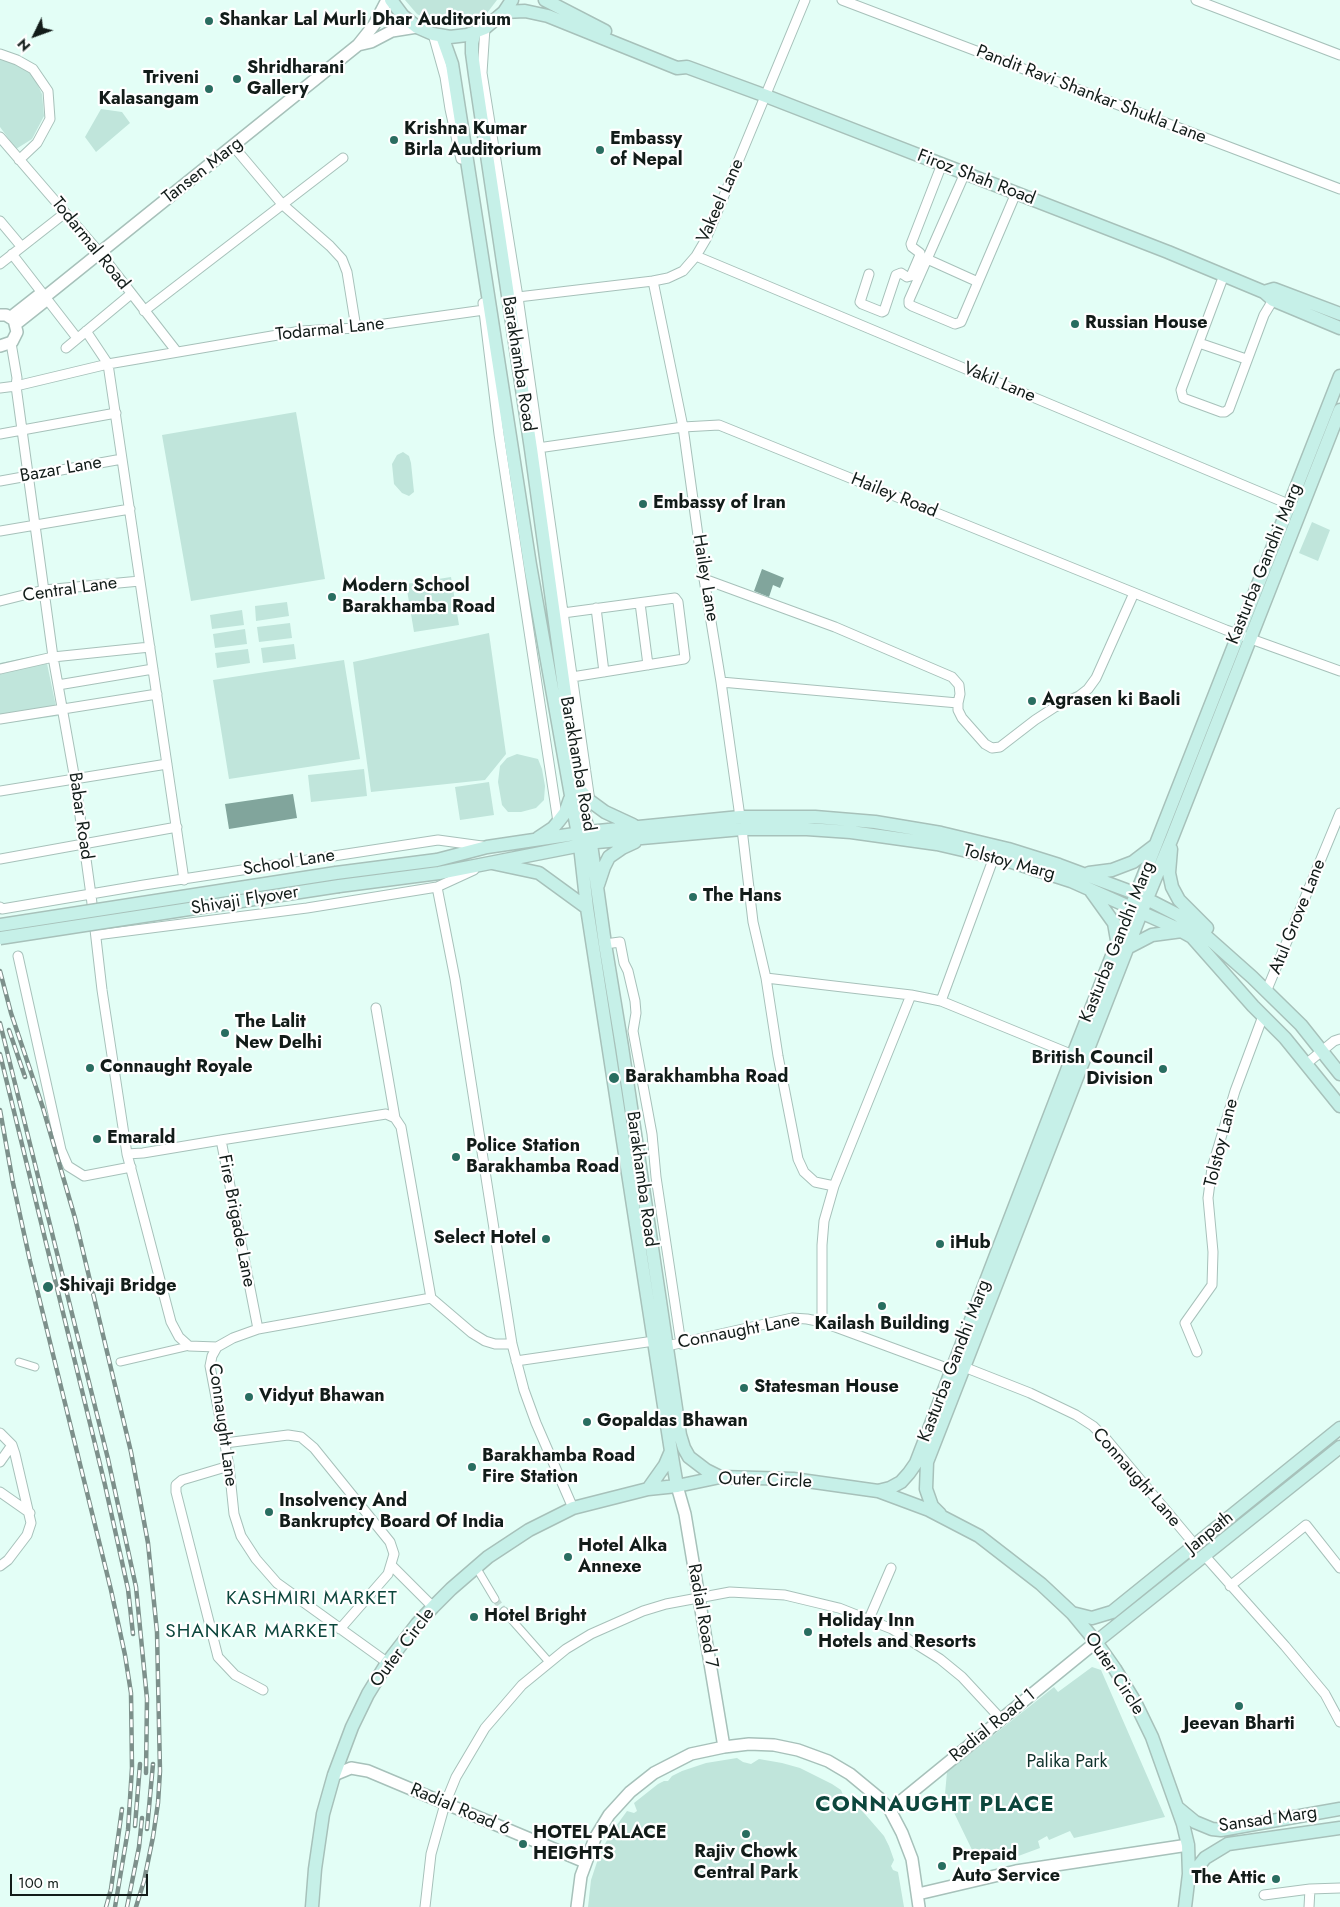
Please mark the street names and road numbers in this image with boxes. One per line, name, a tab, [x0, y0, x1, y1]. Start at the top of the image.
street label: Pandit Ravi Shankar Shukla Lane	[973, 41, 1209, 149]
street label: Tansen Marg	[159, 133, 247, 209]
street label: Firoz Shah Road	[914, 146, 1038, 210]
street label: Vakeel Lane	[693, 156, 749, 246]
street label: Todarmal Road	[46, 193, 134, 295]
street label: Barakhamba Road	[497, 295, 539, 433]
street label: Todarmal Lane	[275, 314, 385, 346]
street label: Vakil Lane	[960, 358, 1038, 408]
street label: Bazar Lane	[18, 452, 104, 488]
street label: Hailey Road	[848, 469, 940, 523]
street label: Kasturba Gandhi Marg	[1223, 480, 1307, 648]
street label: Hailey Lane	[687, 533, 723, 623]
street label: Central Lane	[21, 573, 119, 607]
street label: Barakhamba Road	[554, 695, 600, 833]
street label: Babar Road	[63, 771, 97, 861]
street label: Tolstoy Marg	[961, 840, 1057, 886]
street label: School Lane	[242, 845, 336, 881]
street label: Atul Grove Lane	[1265, 856, 1331, 978]
street label: Kasturba Gandhi Marg	[1076, 858, 1160, 1026]
street label: Shivaji Flyover	[190, 882, 300, 920]
street label: Tolstoy Lane	[1201, 1096, 1243, 1190]
street label: Barakhamba Road	[621, 1110, 661, 1248]
street label: Fire Brigade Lane	[213, 1153, 259, 1289]
street label: Kasturba Gandhi Marg	[914, 1277, 996, 1445]
street label: Connaught Lane	[676, 1310, 802, 1354]
street label: Connaught Lane	[203, 1362, 241, 1488]
street label: Connaught Lane	[1087, 1424, 1185, 1532]
street label: Outer Circle	[718, 1469, 812, 1493]
street label: Janpath	[1182, 1507, 1238, 1559]
street label: Radial Road 7	[682, 1562, 722, 1670]
street label: Outer Circle	[366, 1604, 440, 1692]
street label: Outer Circle	[1079, 1629, 1149, 1719]
street label: Radial Road 1	[946, 1685, 1040, 1767]
street label: Radial Road 6	[407, 1779, 513, 1841]
street label: Sansad Marg	[1218, 1802, 1318, 1838]

